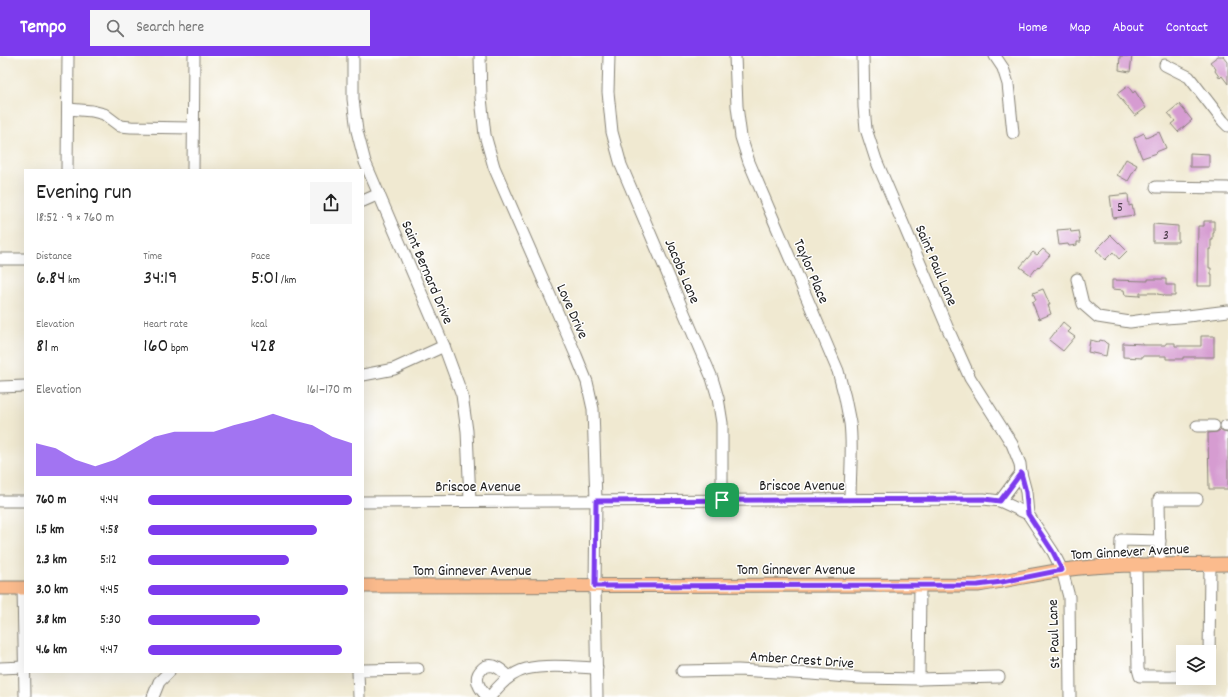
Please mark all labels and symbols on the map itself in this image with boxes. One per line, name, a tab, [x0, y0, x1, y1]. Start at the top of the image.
house number: 5	[1117, 199, 1123, 218]
street label: Saint Bernard Drive	[394, 218, 458, 328]
street label: Saint Paul Lane	[908, 222, 962, 310]
house number: 3	[1163, 227, 1169, 246]
street label: Jacobs Lane	[658, 236, 705, 308]
street label: Taylor Place	[787, 236, 834, 308]
street label: Love Drive	[549, 281, 593, 343]
street label: Briscoe Avenue	[759, 476, 845, 498]
street label: Briscoe Avenue	[435, 477, 521, 499]
pin	[705, 483, 739, 517]
street label: Tom Ginnever Avenue	[1070, 539, 1190, 567]
street label: Tom Ginnever Avenue	[737, 560, 856, 582]
street label: Tom Ginnever Avenue	[413, 561, 532, 583]
street label: St Paul Lane	[1043, 598, 1067, 669]
street label: Amber Crest Drive	[749, 646, 855, 676]

